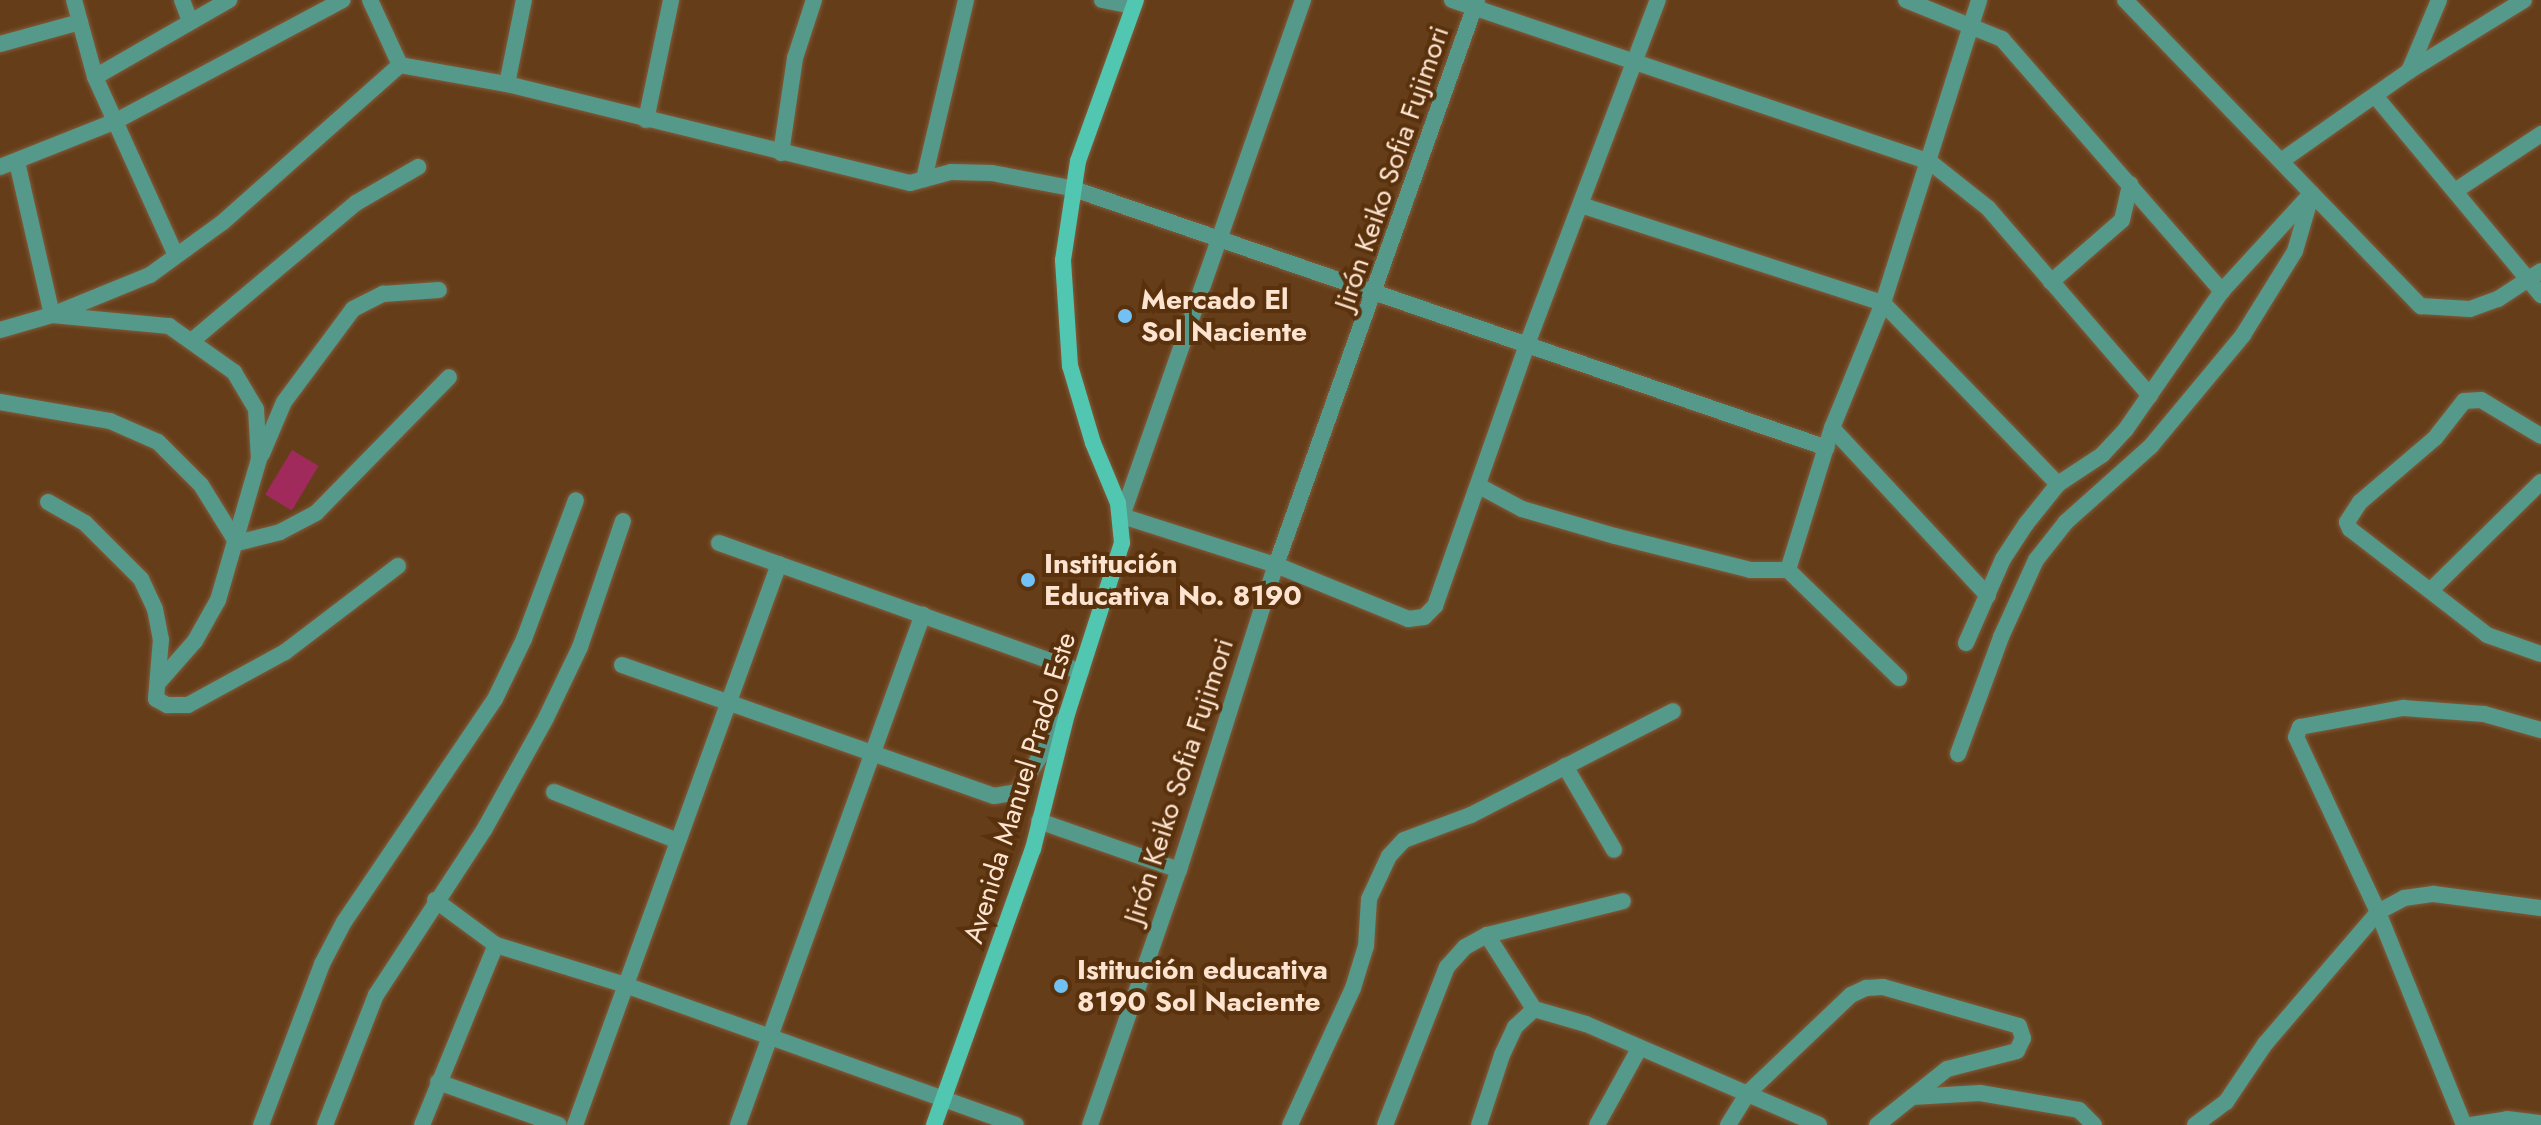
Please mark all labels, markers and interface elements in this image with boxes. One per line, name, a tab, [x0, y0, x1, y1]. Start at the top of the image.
street label: Jirón Keiko Sofia Fujimori	[1328, 22, 1456, 314]
place label: Mercado El Sol Naciente	[1141, 283, 1307, 349]
marker: Mercado El Sol Naciente	[1116, 307, 1134, 325]
place label: Institución Educativa No. 8190	[1044, 547, 1302, 613]
marker: Institución Educativa No. 8190	[1019, 571, 1037, 589]
street label: Avenida Manuel Prado Este	[957, 628, 1083, 948]
street label: Jirón Keiko Sofia Fujimori	[1117, 634, 1241, 928]
place label: Istitución educativa 8190 Sol Naciente	[1077, 953, 1328, 1019]
marker: Istitución educativa 8190 Sol Naciente	[1052, 977, 1070, 995]

